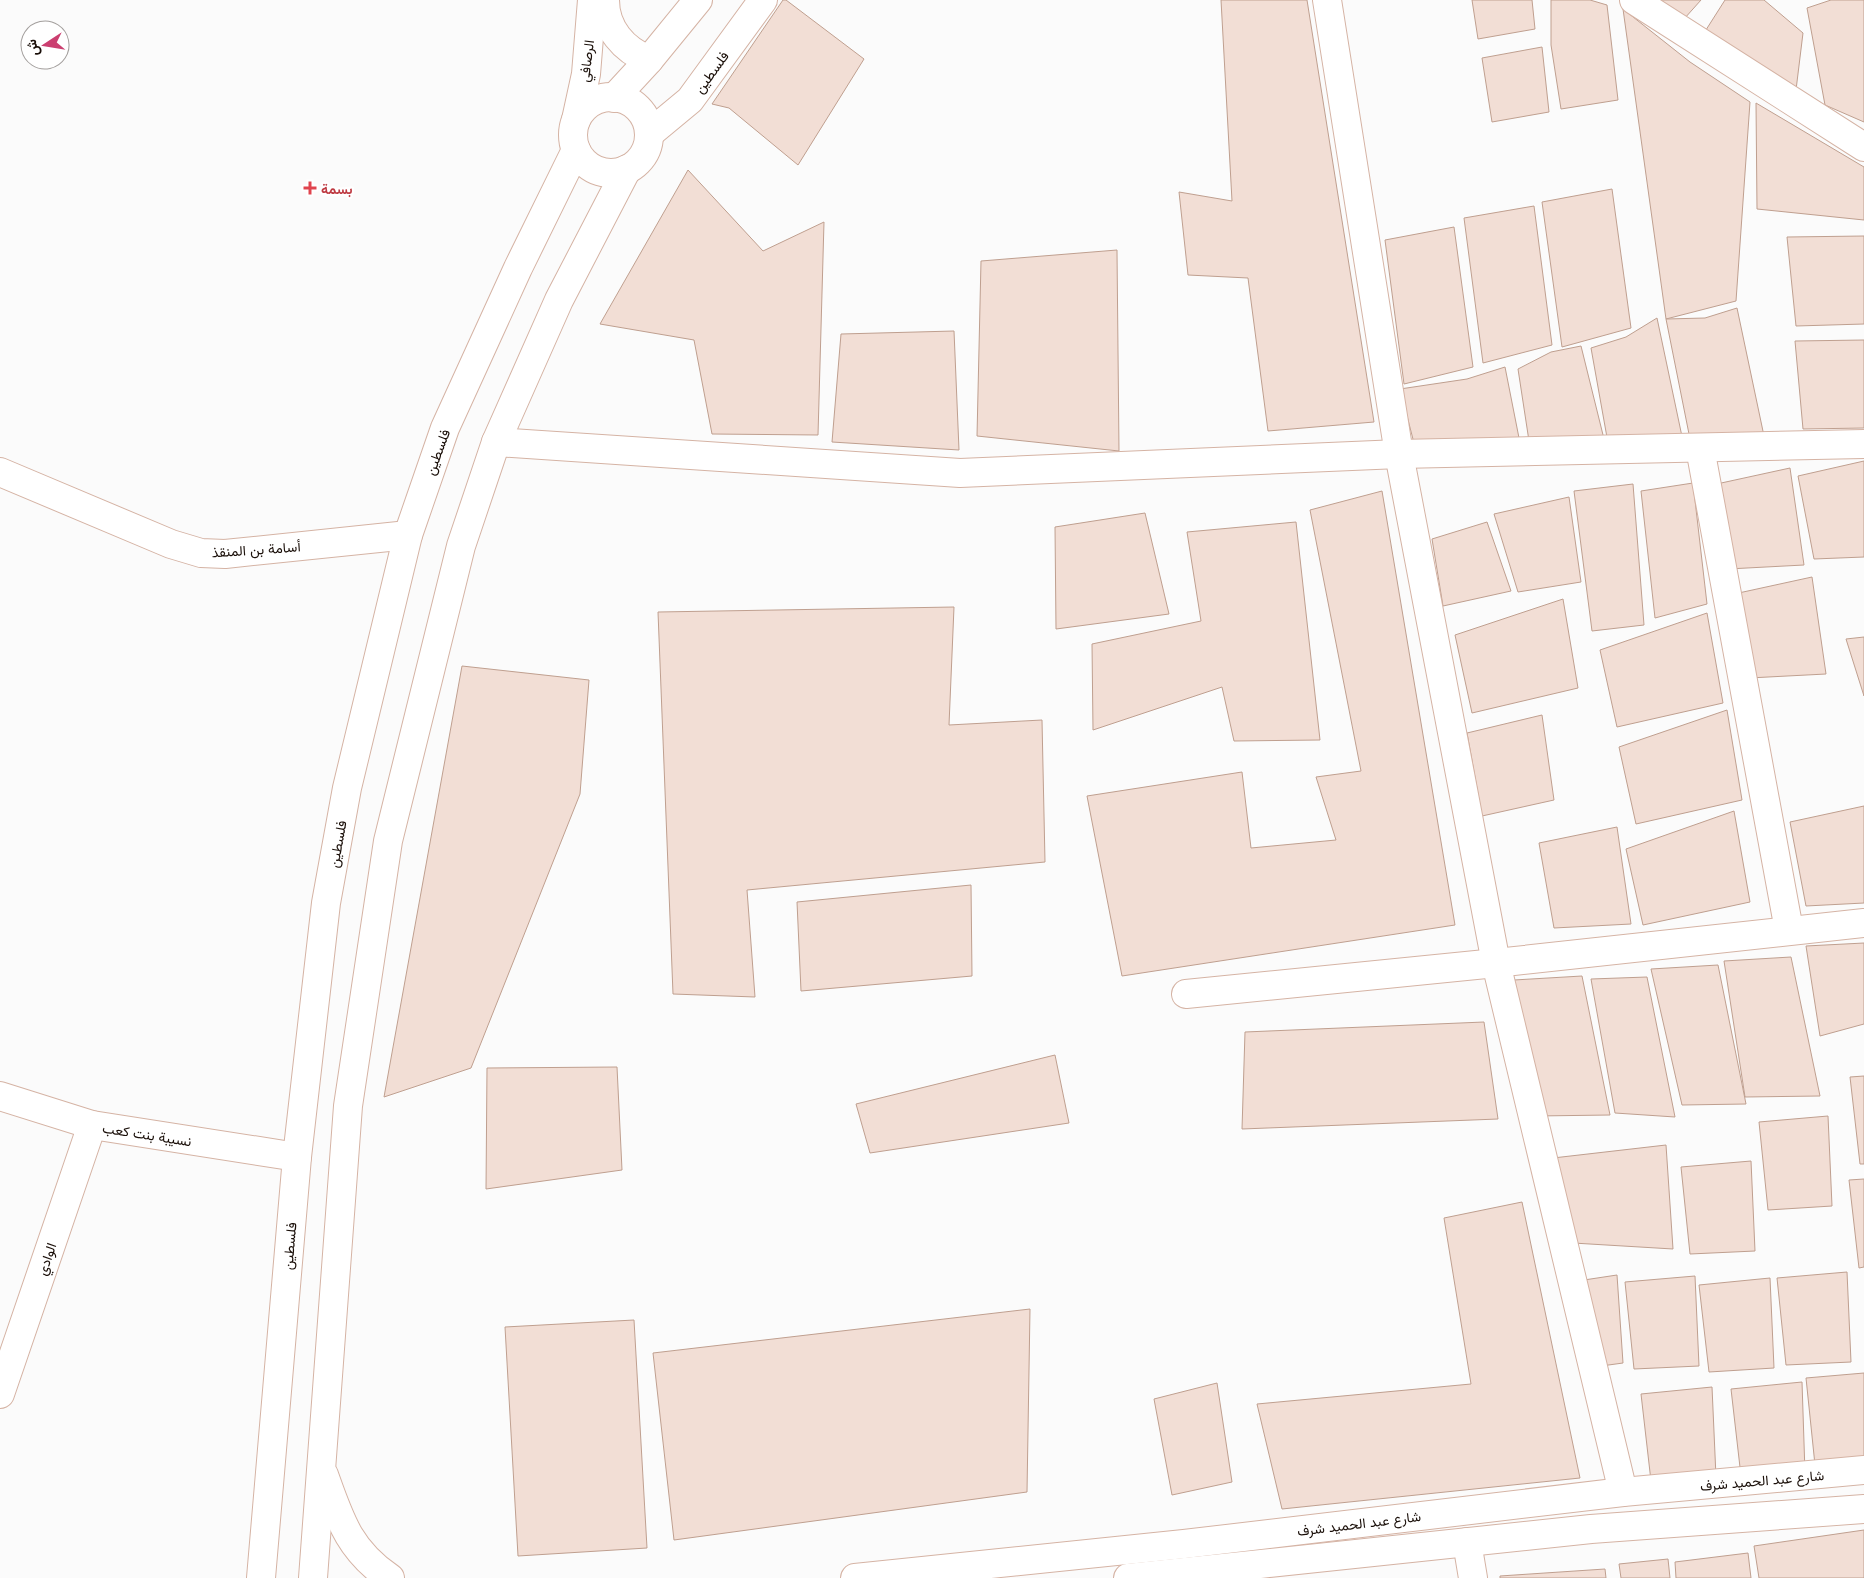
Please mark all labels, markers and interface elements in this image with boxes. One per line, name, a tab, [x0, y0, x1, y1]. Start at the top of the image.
north arrow	[20, 20, 70, 70]
text: ش	[22, 37, 43, 58]
street label: الرصافي	[575, 39, 601, 84]
street label: فلسطين	[690, 48, 733, 97]
place label: بسمة	[321, 180, 353, 198]
marker: بسمة	[303, 181, 317, 195]
street label: فلسطين	[421, 427, 454, 478]
street label: أسامة بن المنقذ	[211, 537, 301, 562]
street label: فلسطين	[324, 819, 351, 869]
street label: نسيبة بنت كعب	[101, 1119, 193, 1150]
street label: فلسطين	[278, 1221, 301, 1271]
street label: الوادي	[33, 1240, 63, 1279]
street label: شارع عبد الحميد شرف	[1699, 1466, 1825, 1497]
street label: شارع عبد الحميد شرف	[1296, 1507, 1422, 1542]

